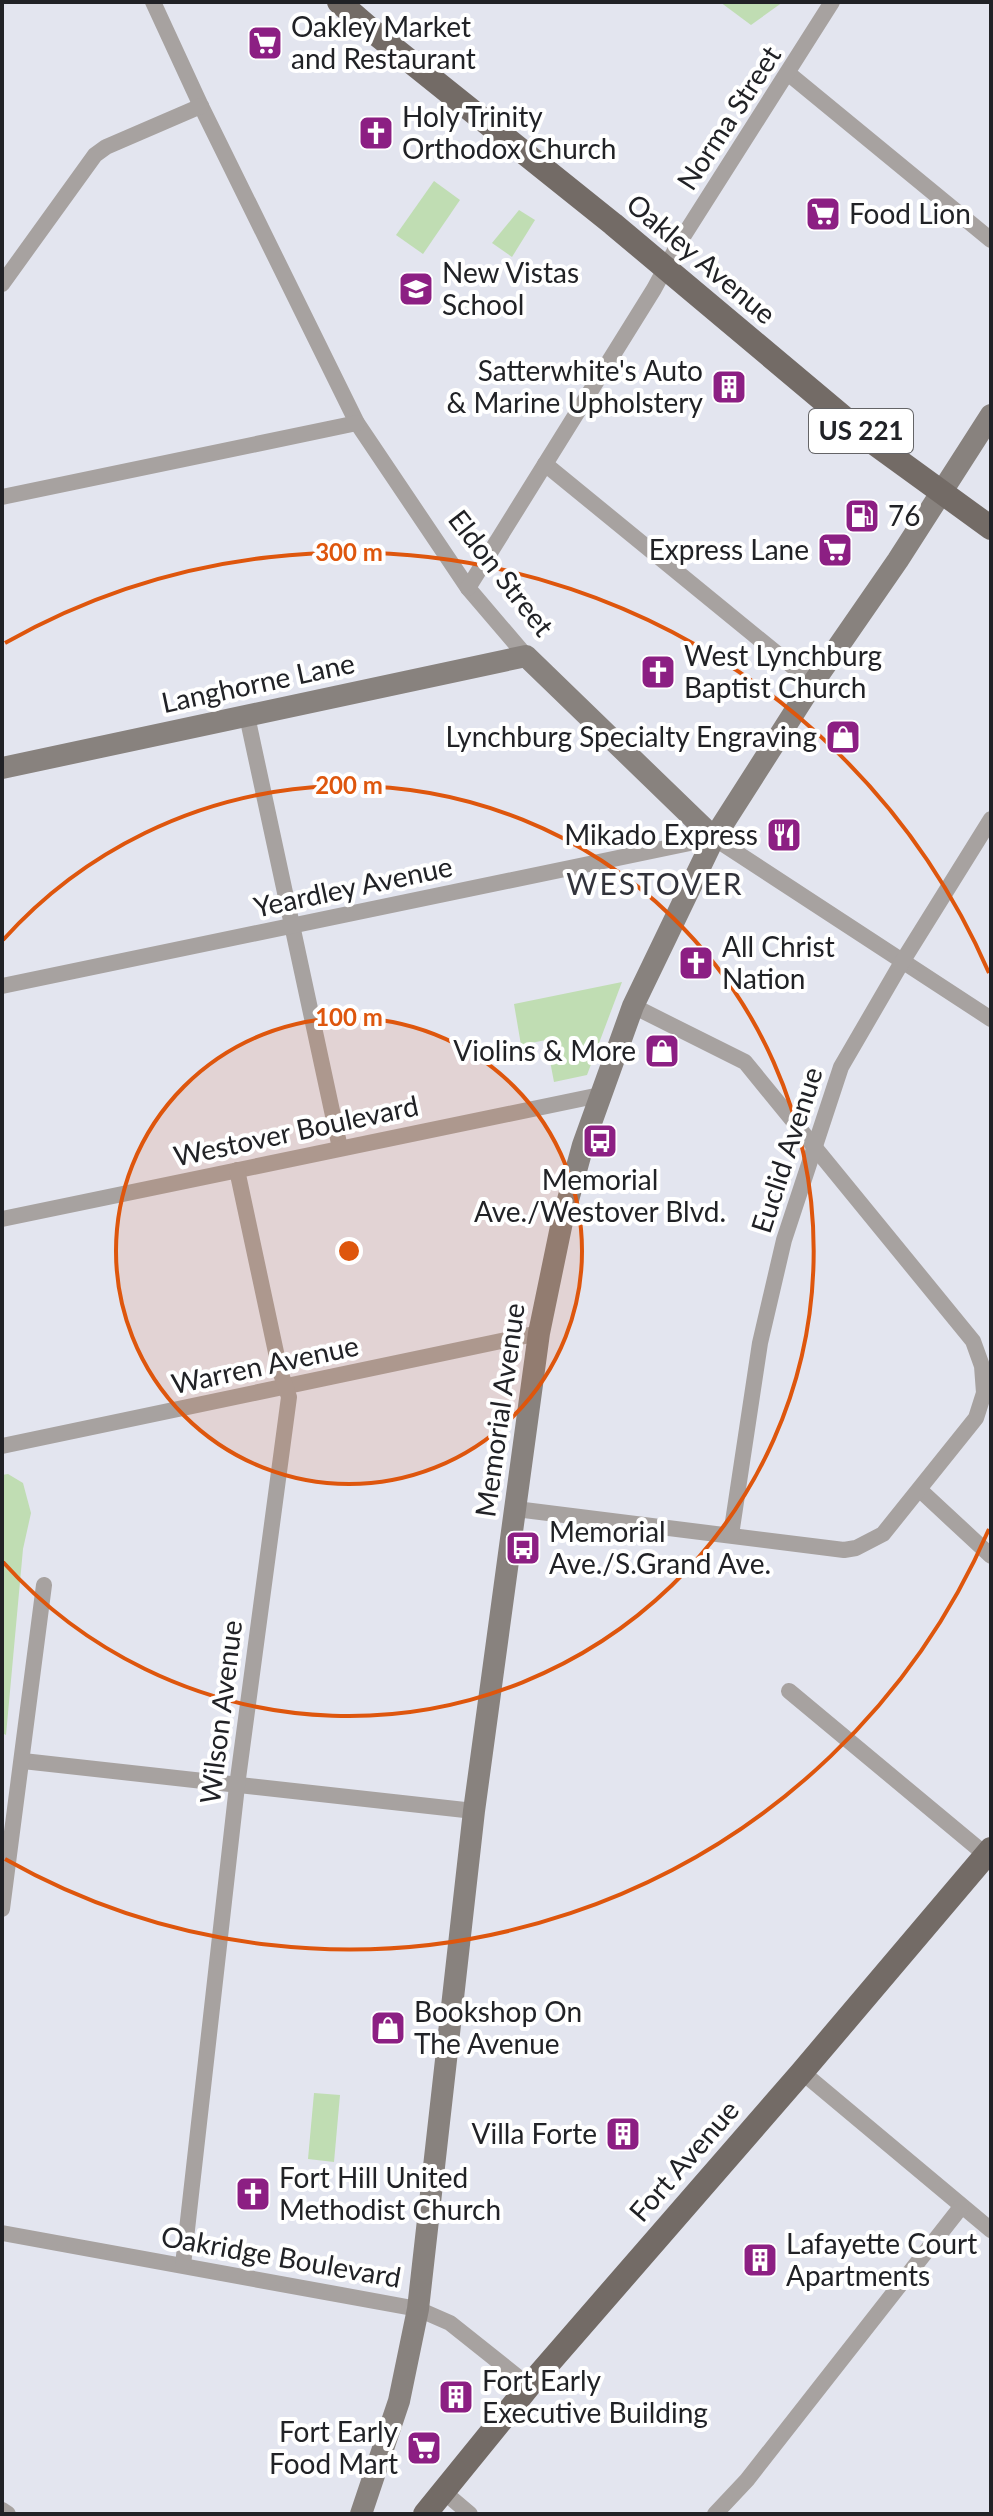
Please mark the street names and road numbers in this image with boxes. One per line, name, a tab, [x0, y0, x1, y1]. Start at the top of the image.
street label: Norma Street	[669, 39, 787, 196]
street label: Oakley Avenue	[620, 186, 783, 330]
road number: US 221	[809, 409, 913, 453]
street label: Eldon Street	[442, 503, 562, 642]
street label: Langhorne Lane	[158, 645, 357, 719]
street label: Yeardley Avenue	[250, 848, 455, 924]
street label: Euclid Avenue	[743, 1062, 829, 1237]
street label: Westover Boulevard	[170, 1087, 421, 1173]
street label: Memorial Avenue	[467, 1301, 531, 1519]
street label: Warren Avenue	[168, 1328, 361, 1400]
street label: Wilson Avenue	[192, 1618, 248, 1806]
street label: Fort Avenue	[621, 2093, 745, 2228]
street label: Oakridge Boulevard	[159, 2218, 404, 2294]

